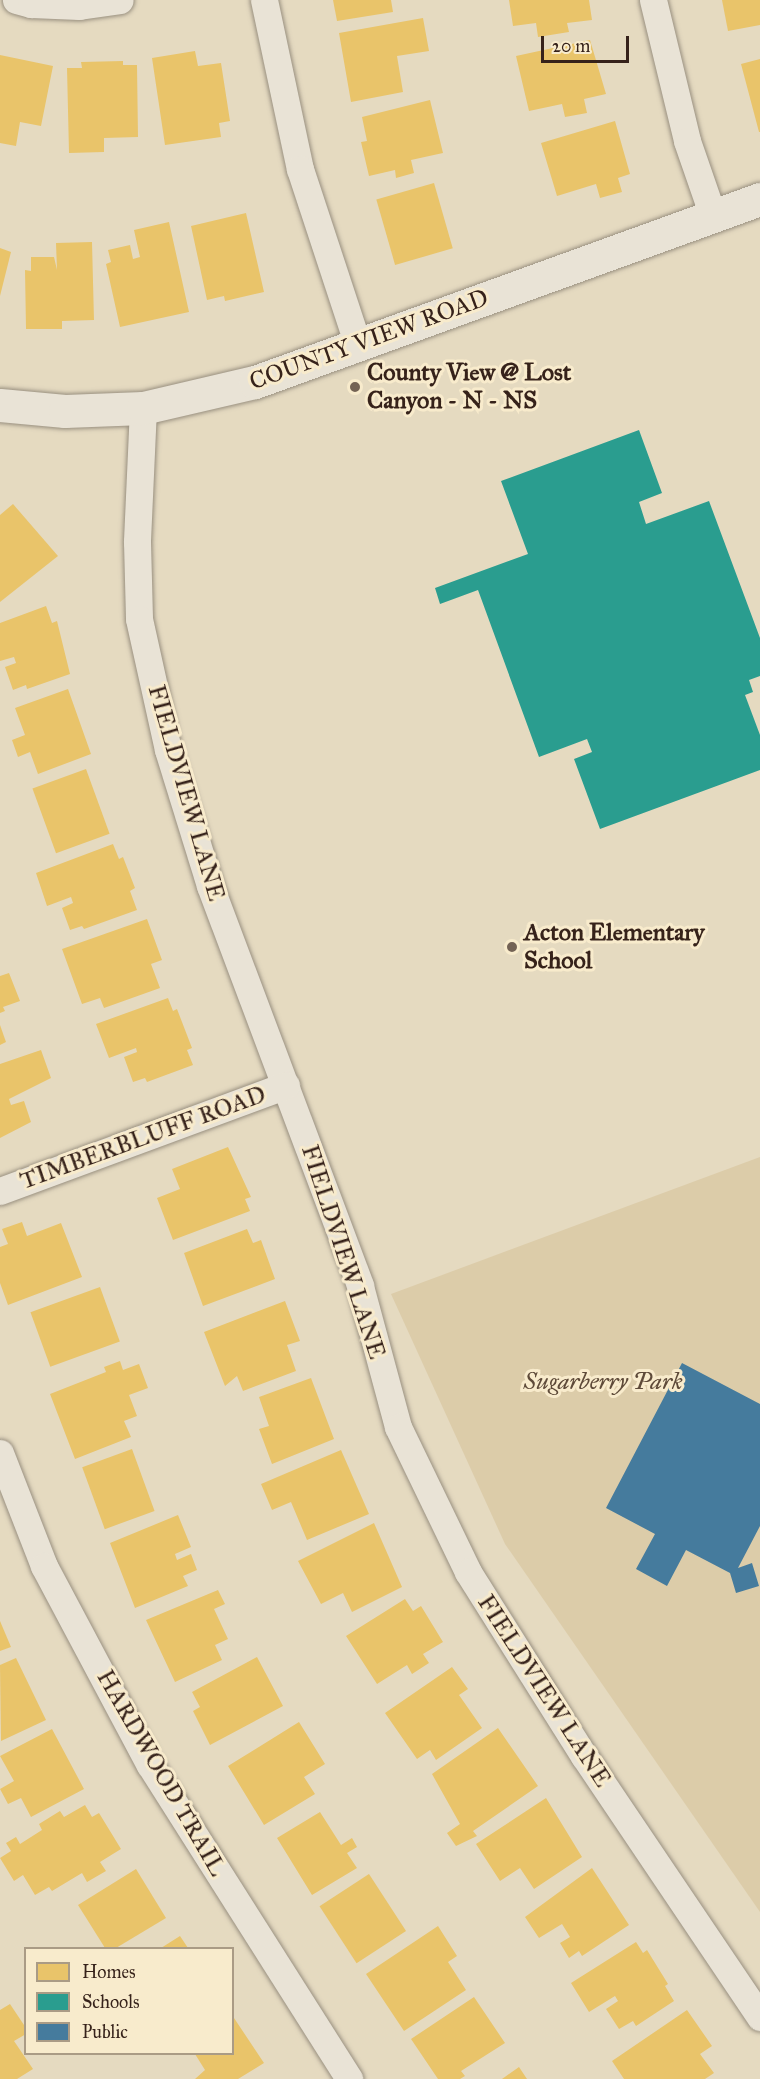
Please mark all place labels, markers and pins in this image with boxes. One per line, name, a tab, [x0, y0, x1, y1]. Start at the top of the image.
place label: County View @ Lost Canyon - N - NS	[367, 359, 571, 415]
marker: County View @ Lost Canyon - N - NS	[348, 380, 362, 394]
place label: Acton Elementary School	[524, 919, 705, 975]
marker: Acton Elementary School	[505, 940, 519, 954]

